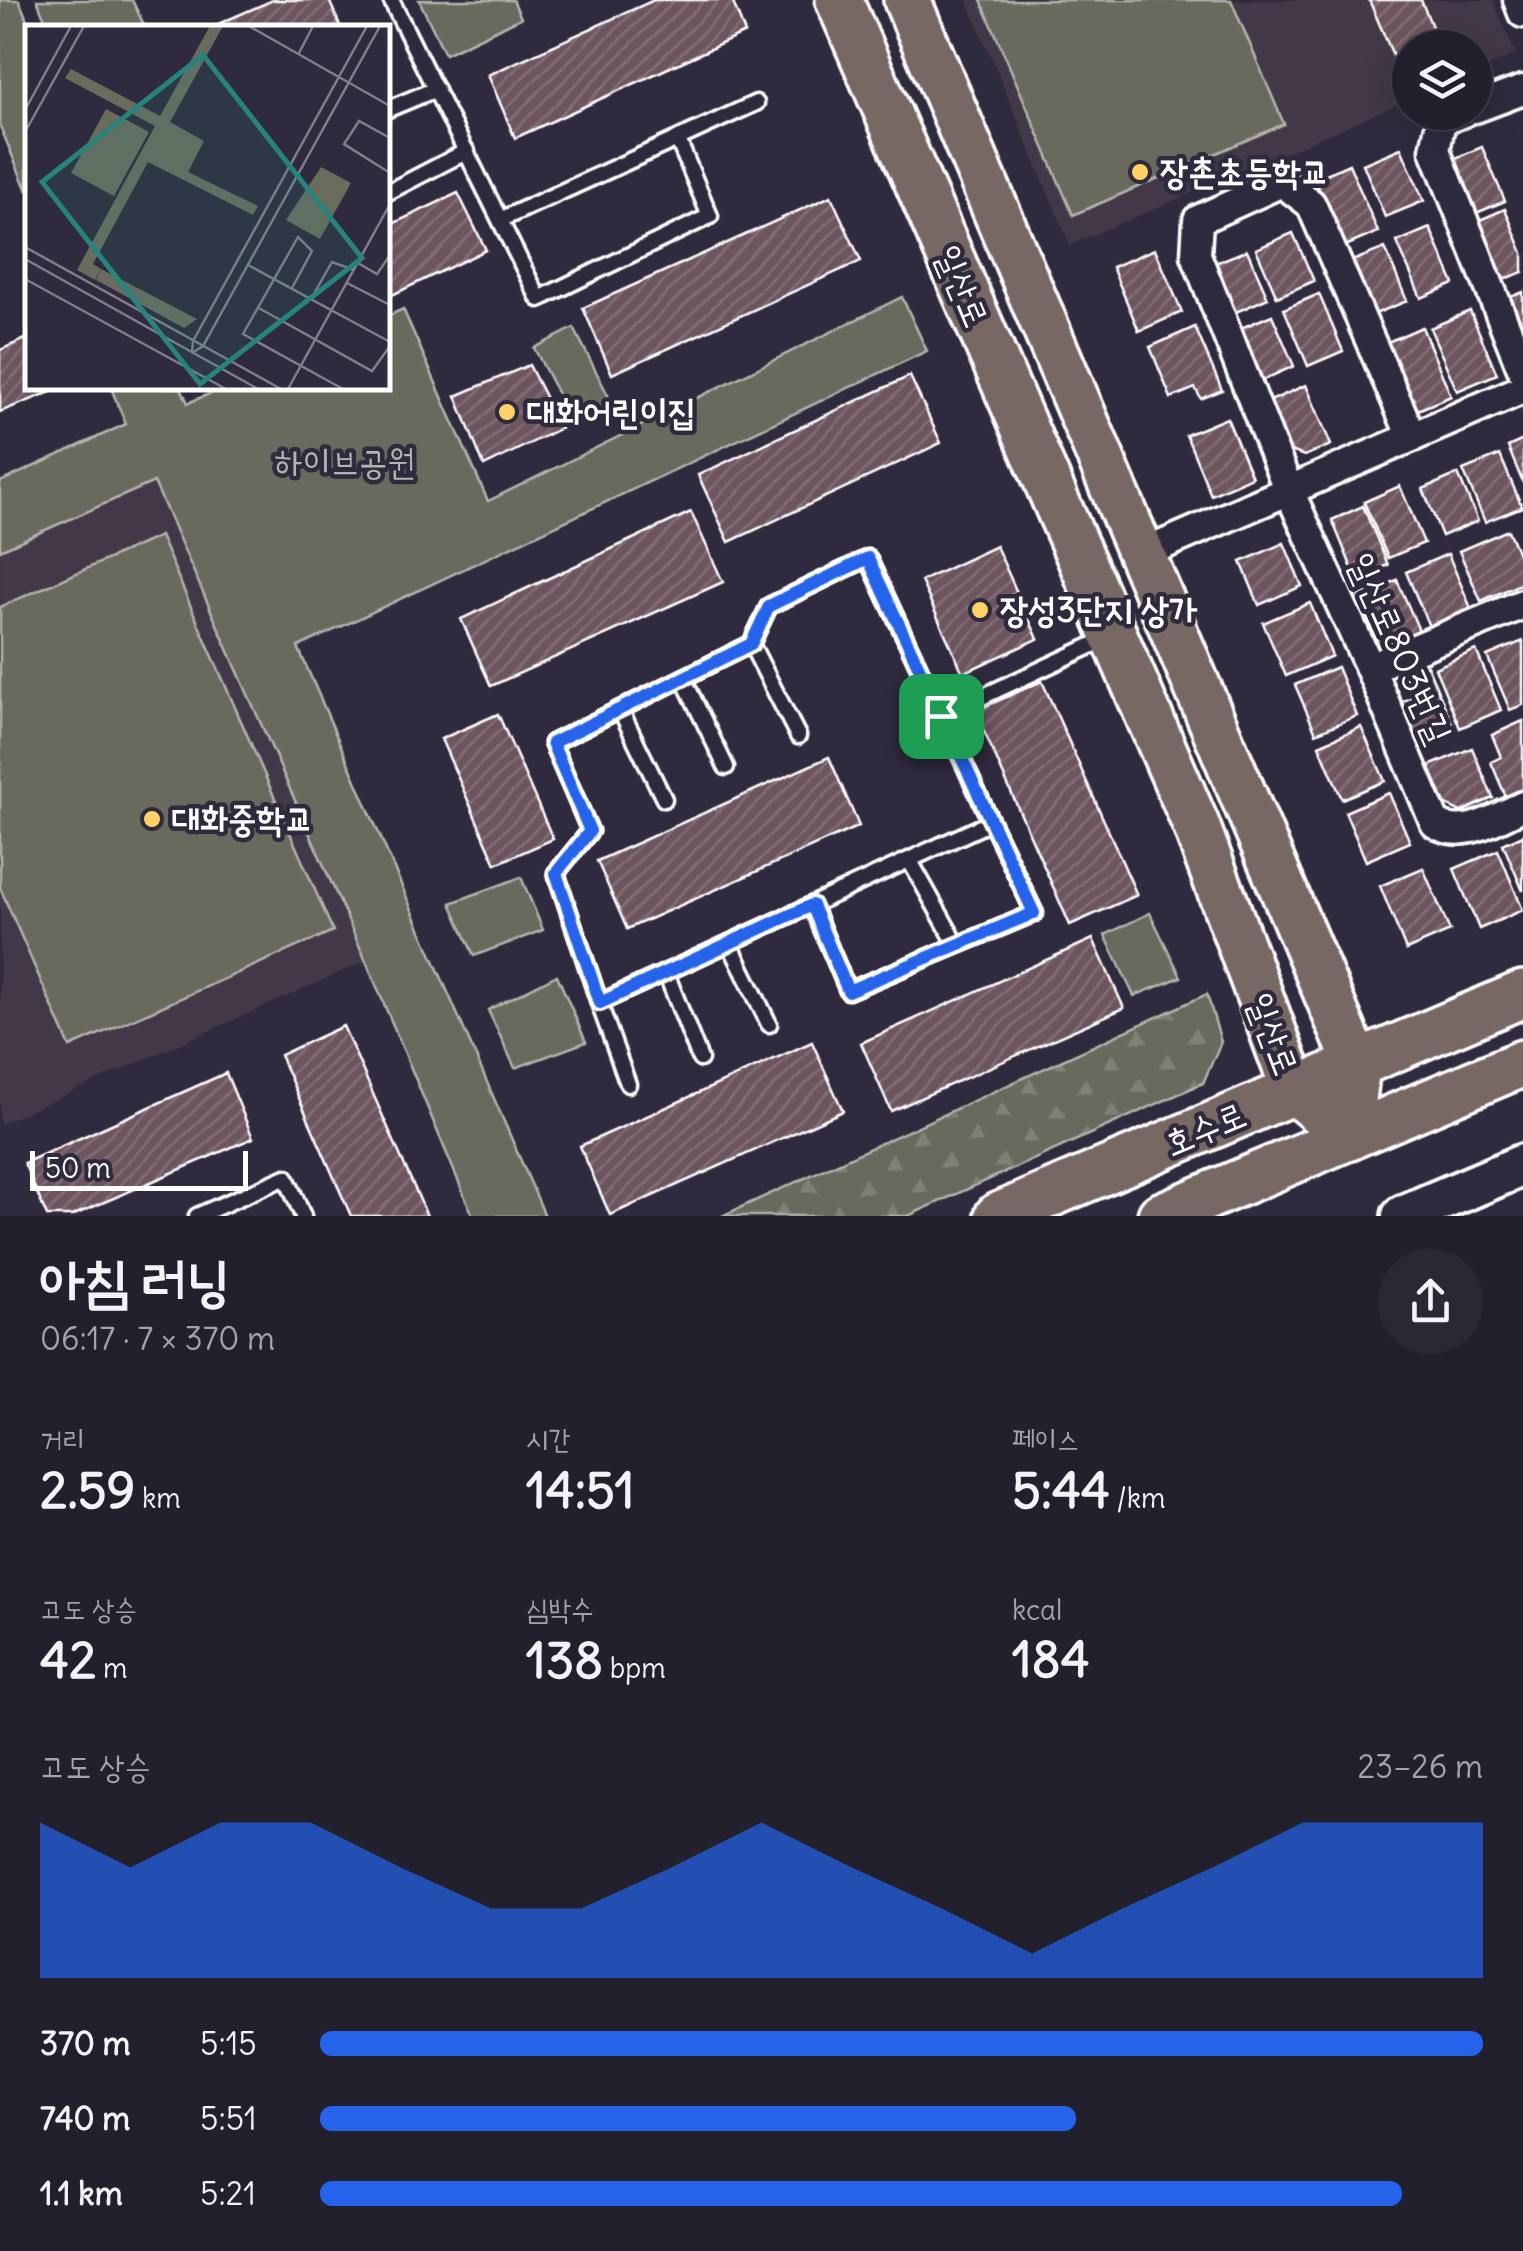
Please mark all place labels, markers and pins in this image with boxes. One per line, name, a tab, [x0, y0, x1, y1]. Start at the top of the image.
place label: 장촌초등학교	[1160, 149, 1329, 193]
marker: 장촌초등학교	[1129, 161, 1151, 183]
place label: 대화어린이집	[527, 389, 696, 433]
marker: 대화어린이집	[496, 401, 518, 423]
place label: 장성3단지 상가	[1000, 587, 1198, 631]
marker: 장성3단지 상가	[969, 599, 991, 621]
pin	[899, 674, 984, 759]
place label: 대화중학교	[172, 796, 313, 840]
marker: 대화중학교	[141, 808, 163, 830]

